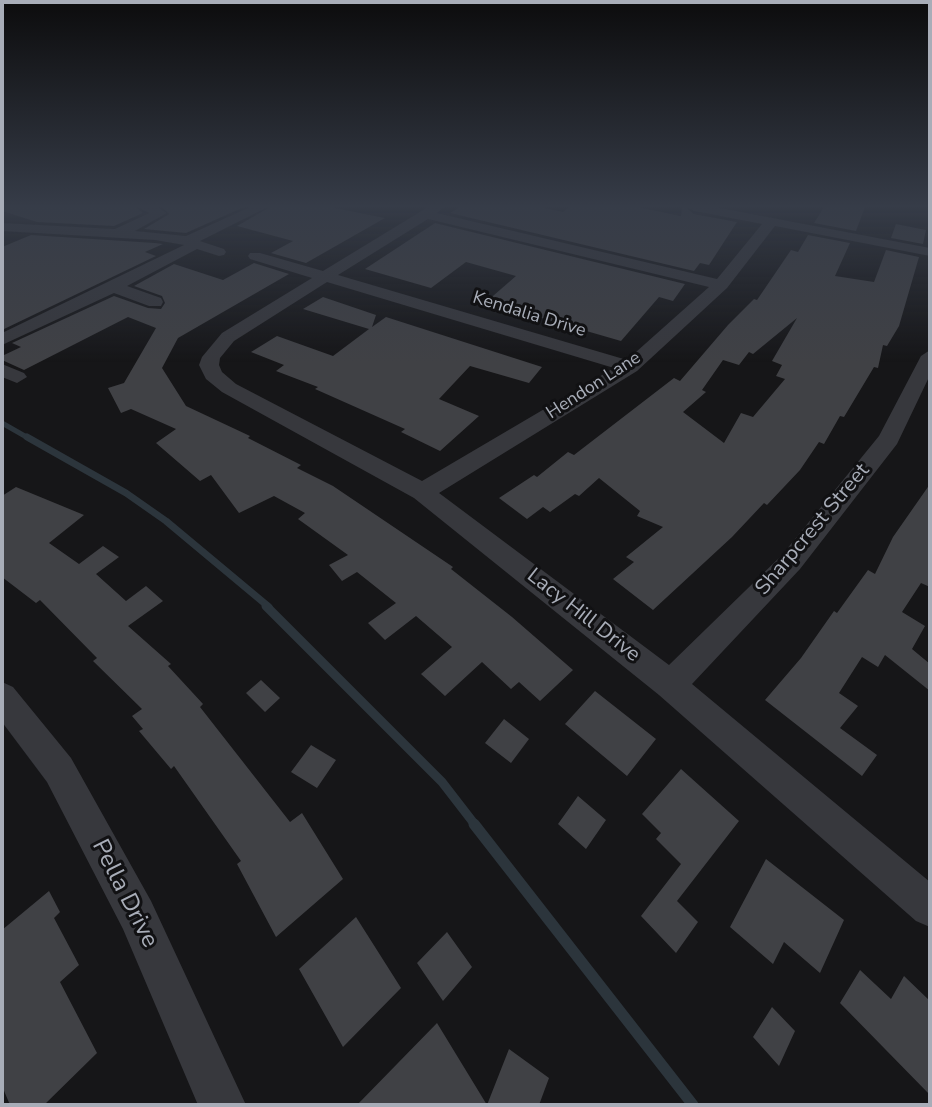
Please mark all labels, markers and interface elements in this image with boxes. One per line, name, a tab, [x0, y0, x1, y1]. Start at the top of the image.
street label: Kendalia Drive	[470, 288, 588, 342]
street label: Hendon Lane	[543, 348, 645, 424]
street label: Sharpcrest Street	[751, 459, 875, 601]
street label: Lacy Hill Drive	[521, 564, 645, 668]
street label: Pella Drive	[85, 835, 163, 953]

